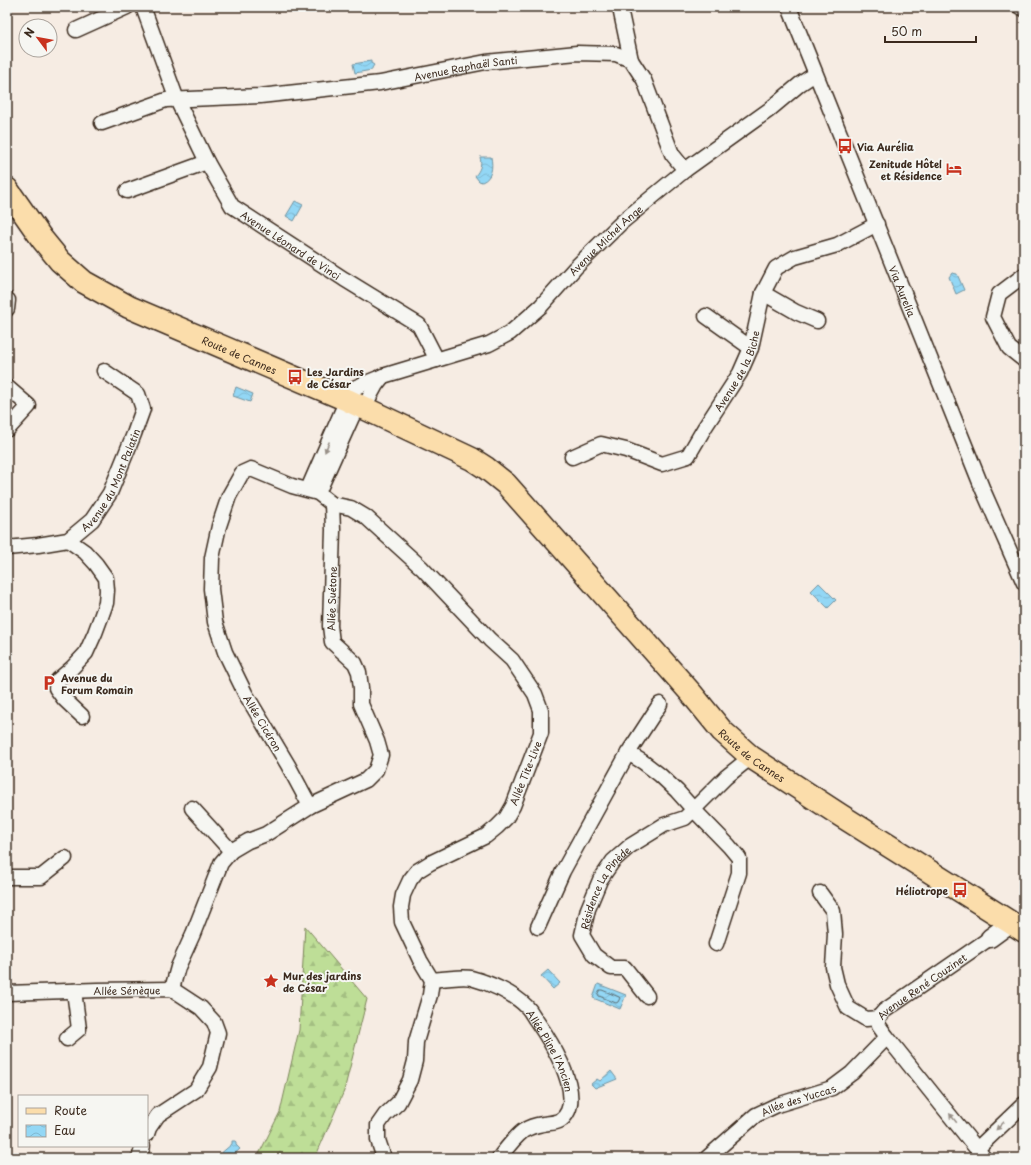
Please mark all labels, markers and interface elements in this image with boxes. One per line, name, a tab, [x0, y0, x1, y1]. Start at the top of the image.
north arrow	[18, 18, 58, 58]
scale bar	[885, 18, 976, 44]
text: 50 m	[891, 22, 922, 40]
text: N	[20, 24, 39, 41]
street label: Avenue Raphaël Santi	[413, 51, 518, 84]
bus stop icon: Via Aurélia	[836, 137, 854, 155]
place label: Via Aurélia	[857, 139, 914, 154]
place label: Zenitude Hôtel et Résidence	[869, 156, 943, 183]
hotel icon: Zenitude Hôtel et Résidence	[945, 160, 963, 178]
street label: Avenue Michel Ange	[565, 201, 646, 278]
street label: Avenue Léonard de Vinci	[238, 206, 344, 283]
street label: Via Aurelia	[886, 263, 920, 320]
street label: Avenue de la Biche	[710, 329, 762, 414]
street label: Route de Cannes	[200, 332, 280, 377]
place label: Les Jardins de César	[307, 364, 364, 391]
bus stop icon: Les Jardins de César	[286, 368, 304, 386]
street label: Avenue du Mont Palatin	[77, 426, 143, 534]
one-way arrow	[324, 441, 330, 452]
street label: Allée Suétone	[322, 566, 339, 632]
place label: Avenue du Forum Romain	[60, 670, 133, 697]
parking icon: Avenue du Forum Romain	[40, 674, 58, 692]
street label: Allée Cicéron	[240, 692, 286, 754]
street label: Route de Cannes	[716, 724, 789, 785]
street label: Allée Tite-Live	[505, 739, 545, 807]
street label: Résidence La Pinède	[576, 842, 634, 931]
bus stop icon: Héliotrope	[951, 881, 969, 899]
place label: Héliotrope	[896, 883, 949, 898]
street label: Avenue René Couzinet	[873, 949, 969, 1022]
place label: Mur des jardins de César	[283, 968, 361, 995]
place icon: Mur des jardins de César	[262, 972, 280, 990]
street label: Allée Sénèque	[93, 982, 161, 998]
street label: Allée Pline l'Ancien	[524, 1007, 577, 1093]
street label: Allée des Yuccas	[758, 1080, 839, 1119]
legend	[18, 1095, 148, 1147]
text: Route	[54, 1101, 87, 1119]
one-way arrow	[948, 1113, 957, 1124]
text: Eau	[54, 1121, 76, 1139]
one-way arrow	[995, 1121, 1005, 1131]

